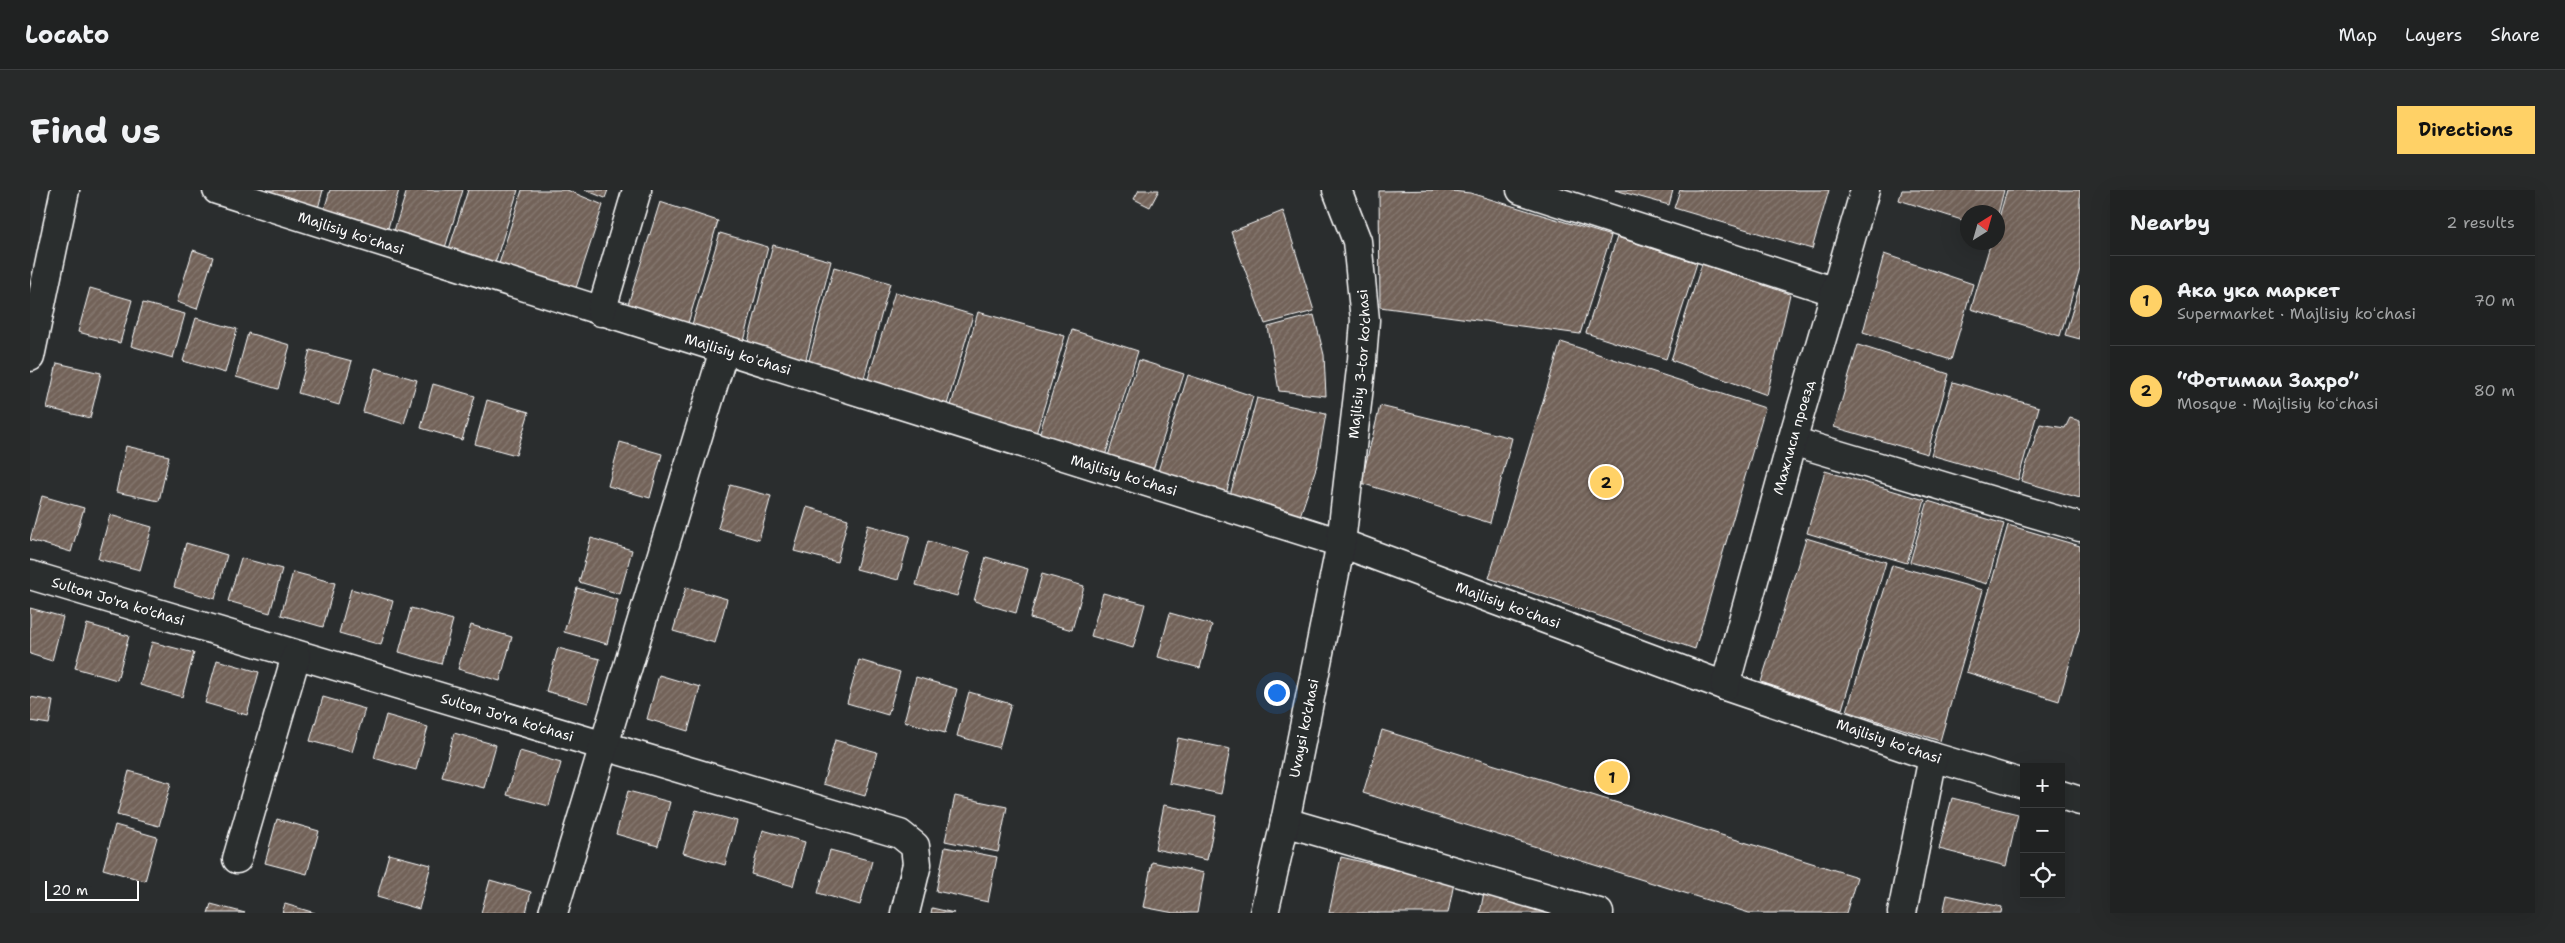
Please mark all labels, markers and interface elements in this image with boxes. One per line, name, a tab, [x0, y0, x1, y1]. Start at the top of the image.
text: Locato	[25, 19, 109, 51]
text: Map	[2339, 23, 2377, 47]
text: Layers	[2405, 23, 2462, 47]
text: Share	[2490, 23, 2540, 47]
button: Directions	[2397, 106, 2535, 154]
text: Find us	[30, 107, 161, 154]
north arrow	[1960, 205, 2005, 250]
street label: Majlisiy koʻchasi	[296, 207, 406, 259]
text: Nearby	[2130, 209, 2210, 237]
text: 2 results	[2446, 212, 2515, 233]
text: Ака ука маркет	[2177, 278, 2340, 303]
street label: Majlisiy 3-tor ko'chasi	[1344, 288, 1374, 440]
text: 1	[2142, 290, 2150, 311]
text: 70 m	[2474, 290, 2515, 311]
text: Supermarket · Majlisiy koʻchasi	[2177, 303, 2416, 324]
street label: Majlisiy koʻchasi	[683, 329, 793, 379]
text: “Фотимаи Заҳро”	[2177, 368, 2359, 393]
street label: Мажлиси проезд	[1769, 378, 1818, 497]
text: 2	[2140, 380, 2152, 401]
text: 80 m	[2474, 380, 2515, 401]
text: Mosque · Majlisiy koʻchasi	[2177, 393, 2378, 414]
street label: Majlisiy koʻchasi	[1069, 450, 1179, 500]
pin: 2	[1590, 463, 1622, 501]
street label: Sulton Jo'ra ko'chasi	[50, 573, 187, 630]
street label: Majlisiy koʻchasi	[1453, 578, 1563, 632]
street label: Uvaysi ko'chasi	[1285, 677, 1323, 779]
your location	[1264, 680, 1290, 706]
street label: Sulton Jo'ra ko'chasi	[439, 689, 576, 745]
street label: Majlisiy koʻchasi	[1834, 715, 1944, 767]
pin: 1	[1596, 758, 1628, 796]
map controls	[2020, 763, 2065, 898]
button: +	[2020, 763, 2065, 808]
button: −	[2020, 808, 2065, 853]
button: locate	[2020, 853, 2065, 898]
scale bar	[45, 878, 139, 901]
text: 20 m	[52, 881, 88, 899]

